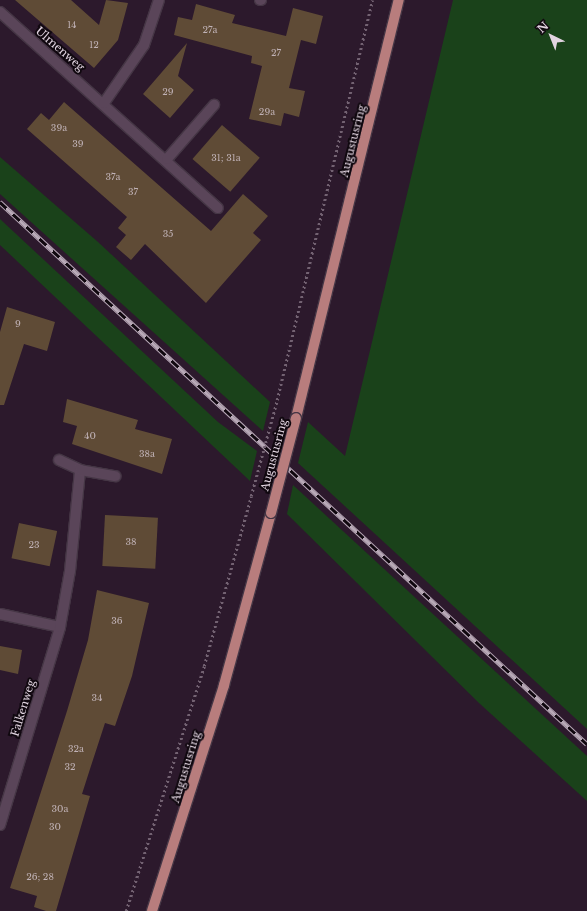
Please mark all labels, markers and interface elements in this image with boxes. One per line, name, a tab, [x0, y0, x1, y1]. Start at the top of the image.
north arrow	[531, 16, 571, 56]
text: N	[534, 19, 551, 36]
house number: 14	[67, 20, 77, 30]
street label: Ulmenweg	[33, 24, 87, 74]
house number: 27a	[202, 25, 218, 35]
house number: 12	[89, 40, 99, 50]
house number: 27	[271, 48, 281, 58]
house number: 29	[162, 87, 174, 97]
street label: Augustusring	[338, 103, 368, 179]
house number: 29a	[259, 107, 275, 117]
house number: 39a	[51, 123, 67, 133]
house number: 39	[72, 139, 84, 149]
house number: 31; 31a	[211, 153, 241, 163]
house number: 37a	[105, 172, 121, 182]
house number: 37	[128, 187, 138, 197]
house number: 35	[163, 229, 173, 239]
house number: 9	[15, 319, 21, 329]
street label: Augustusring	[258, 417, 290, 493]
house number: 40	[84, 431, 96, 441]
house number: 38a	[139, 449, 155, 459]
house number: 38	[126, 537, 136, 547]
house number: 23	[28, 540, 40, 550]
house number: 36	[111, 616, 123, 626]
street label: Falkenweg	[8, 678, 38, 738]
house number: 34	[92, 693, 102, 703]
street label: Augustusring	[169, 730, 203, 804]
house number: 32a	[68, 744, 84, 754]
house number: 32	[64, 762, 76, 772]
house number: 30a	[52, 804, 68, 814]
house number: 30	[49, 822, 61, 832]
house number: 26; 28	[26, 872, 54, 882]

